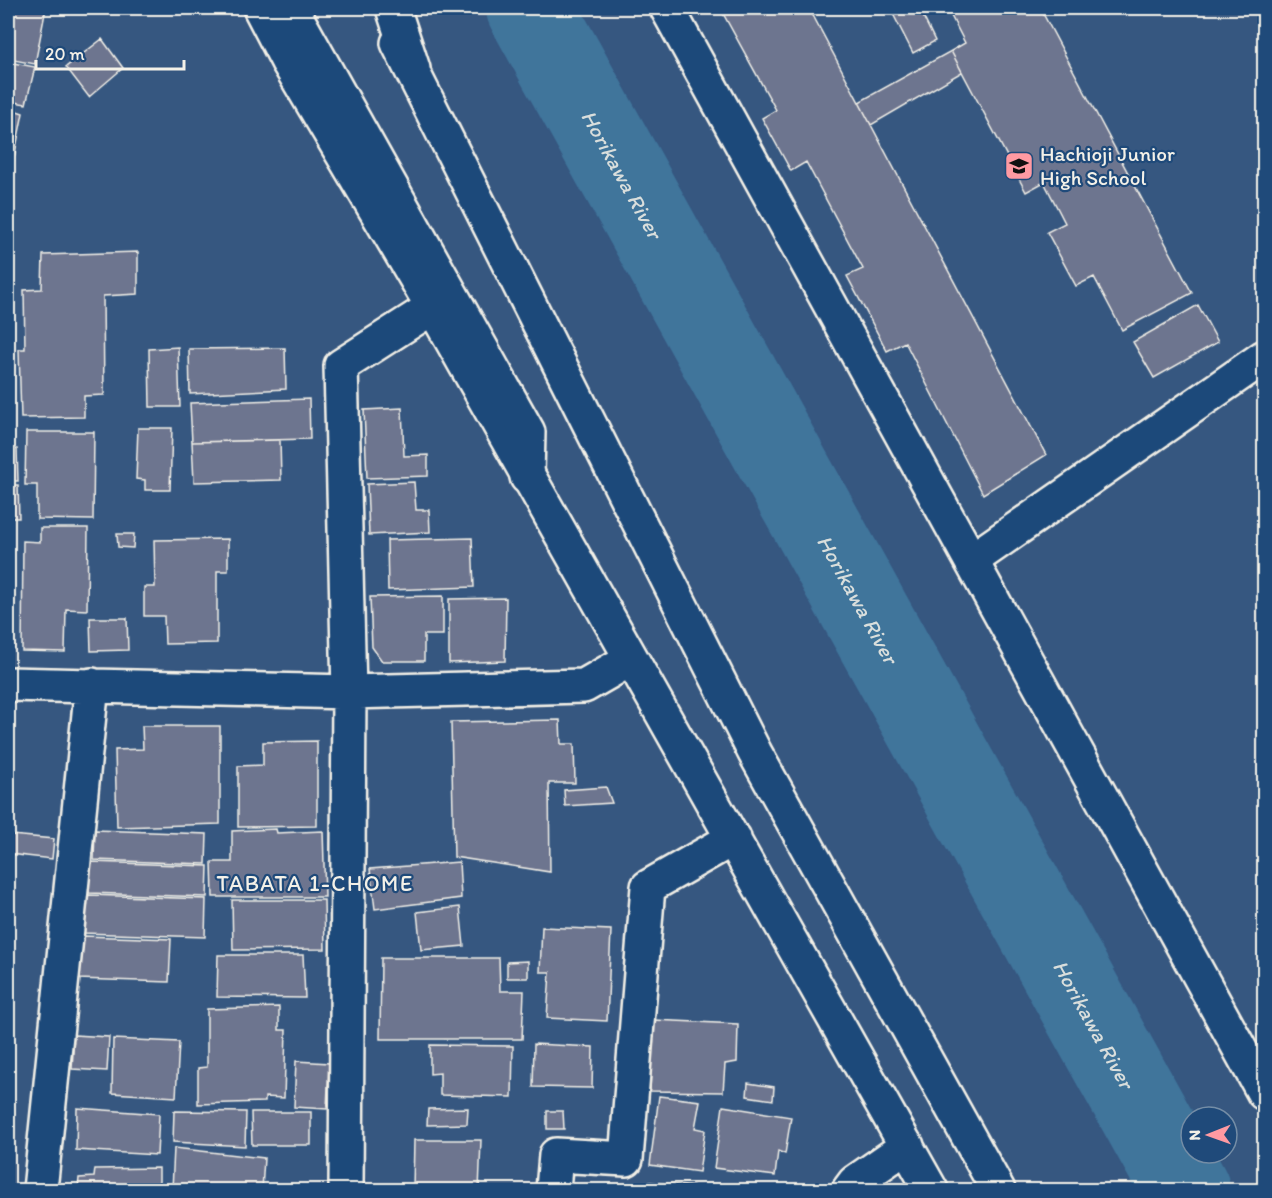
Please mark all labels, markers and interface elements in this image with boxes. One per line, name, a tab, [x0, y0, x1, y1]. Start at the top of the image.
scale bar	[36, 33, 184, 71]
text: 20 m	[45, 43, 85, 65]
water label: Horikawa River	[575, 105, 670, 246]
place label: Hachioji Junior High School	[1040, 141, 1175, 190]
school or university icon: Hachioji Junior High School	[1003, 150, 1035, 182]
water label: Horikawa River	[811, 530, 905, 671]
district label: TABATA 1-CHOME	[216, 870, 414, 897]
water label: Horikawa River	[1047, 955, 1141, 1096]
north arrow	[1179, 1105, 1239, 1165]
text: N	[1185, 1130, 1204, 1141]

